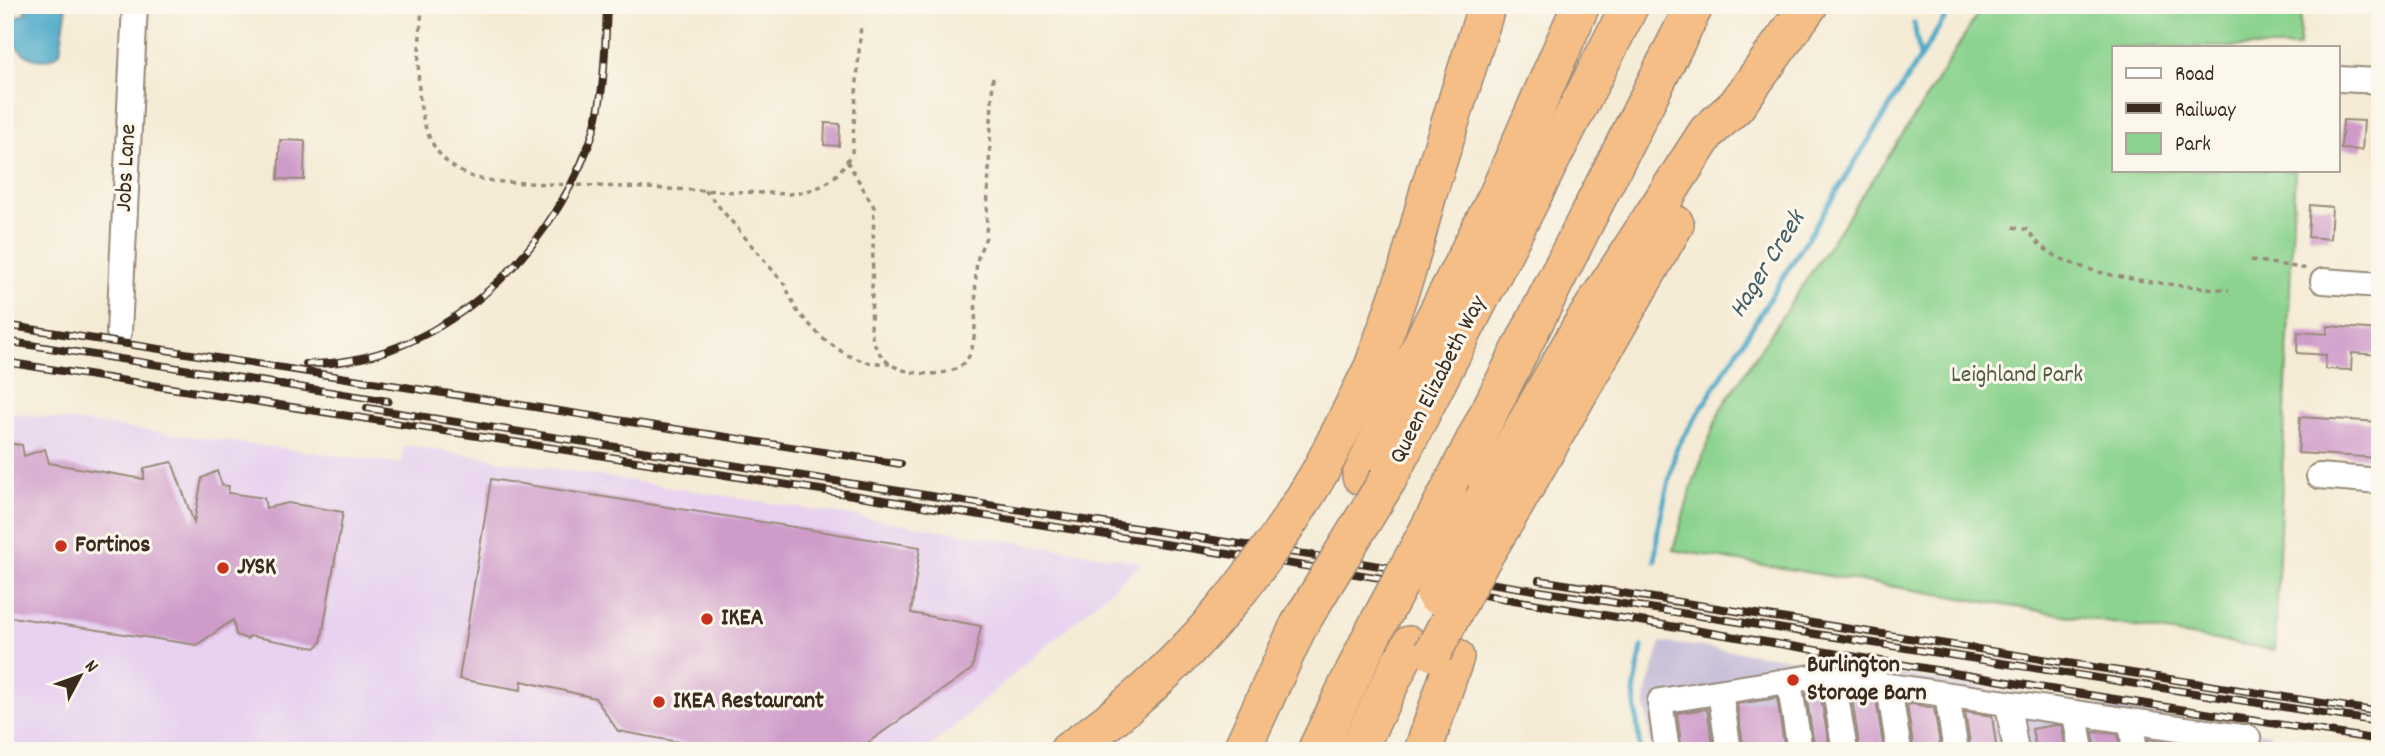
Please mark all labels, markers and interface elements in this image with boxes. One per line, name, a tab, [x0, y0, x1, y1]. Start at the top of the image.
legend	[2112, 46, 2340, 172]
text: Road	[2175, 61, 2214, 91]
text: Railway	[2175, 97, 2236, 127]
street label: Jobs Lane	[108, 123, 146, 213]
text: Park	[2175, 131, 2211, 161]
water label: Hager Creek	[1721, 202, 1817, 326]
street label: Queen Elizabeth Way	[1382, 289, 1497, 470]
park label: Leighland Park	[1951, 359, 2083, 393]
place label: Fortinos	[75, 529, 150, 563]
marker: Fortinos	[53, 538, 69, 554]
place label: JYSK	[237, 551, 276, 585]
marker: JYSK	[215, 560, 231, 576]
place label: IKEA	[721, 602, 764, 636]
marker: IKEA	[699, 611, 715, 627]
north arrow	[46, 640, 116, 710]
place label: Burlington Storage Barn	[1807, 649, 1926, 711]
text: N	[77, 655, 103, 680]
marker: Burlington Storage Barn	[1785, 672, 1801, 688]
place label: IKEA Restaurant	[673, 685, 824, 719]
marker: IKEA Restaurant	[651, 694, 667, 710]

